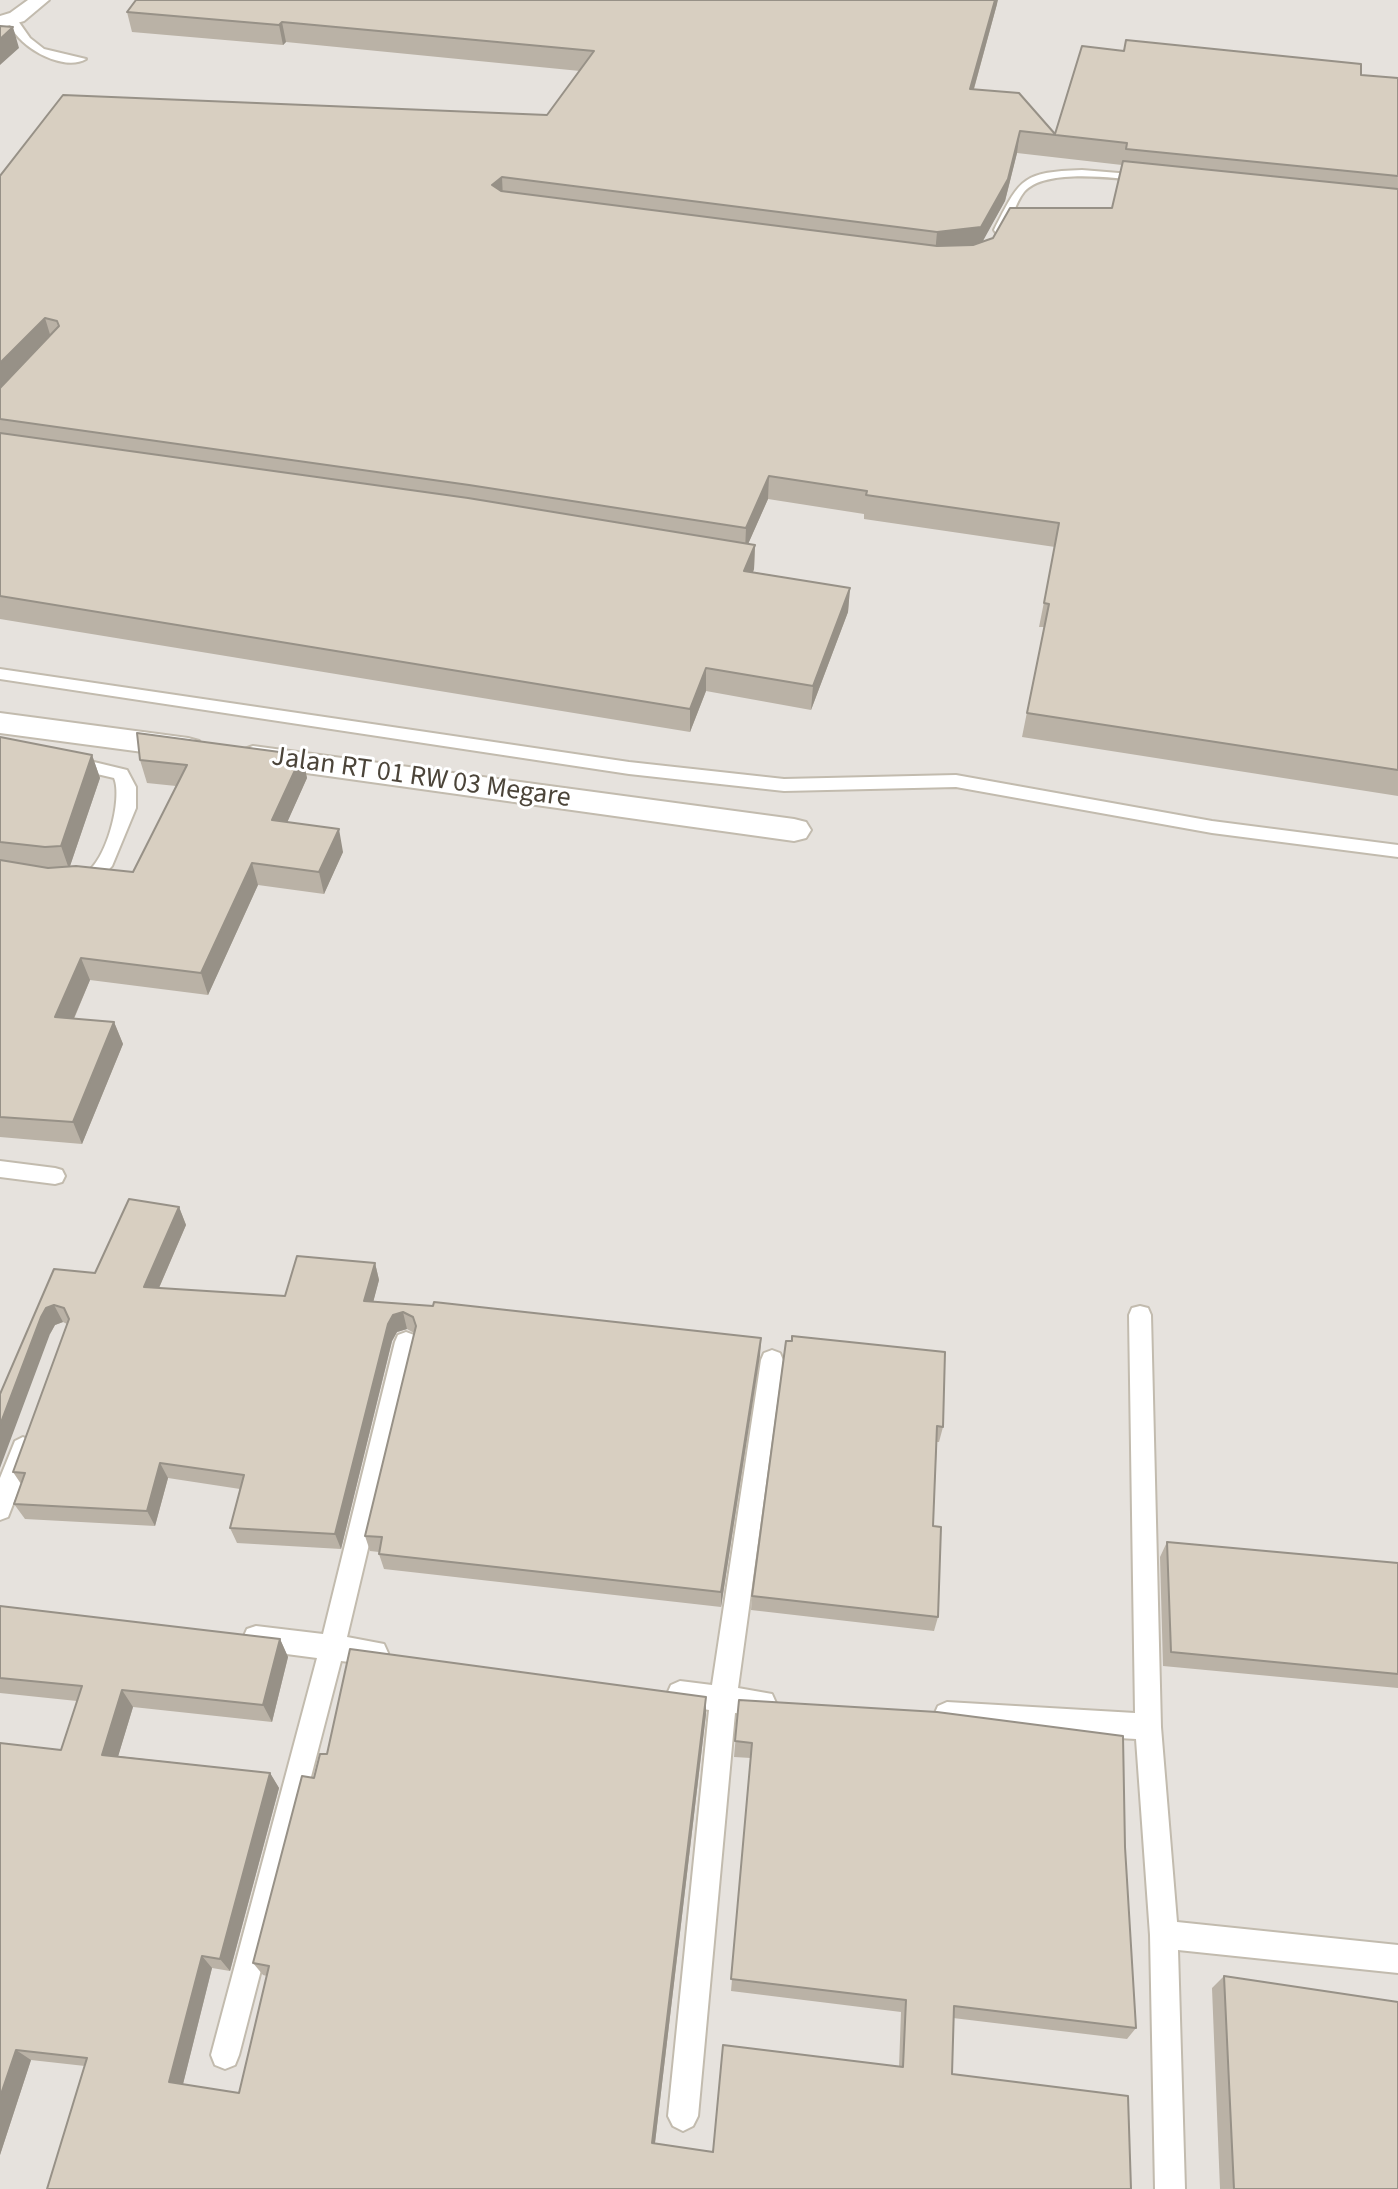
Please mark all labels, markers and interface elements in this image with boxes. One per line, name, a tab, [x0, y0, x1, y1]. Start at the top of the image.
street label: Jalan RT 01 RW 03 Megare	[269, 741, 573, 817]

